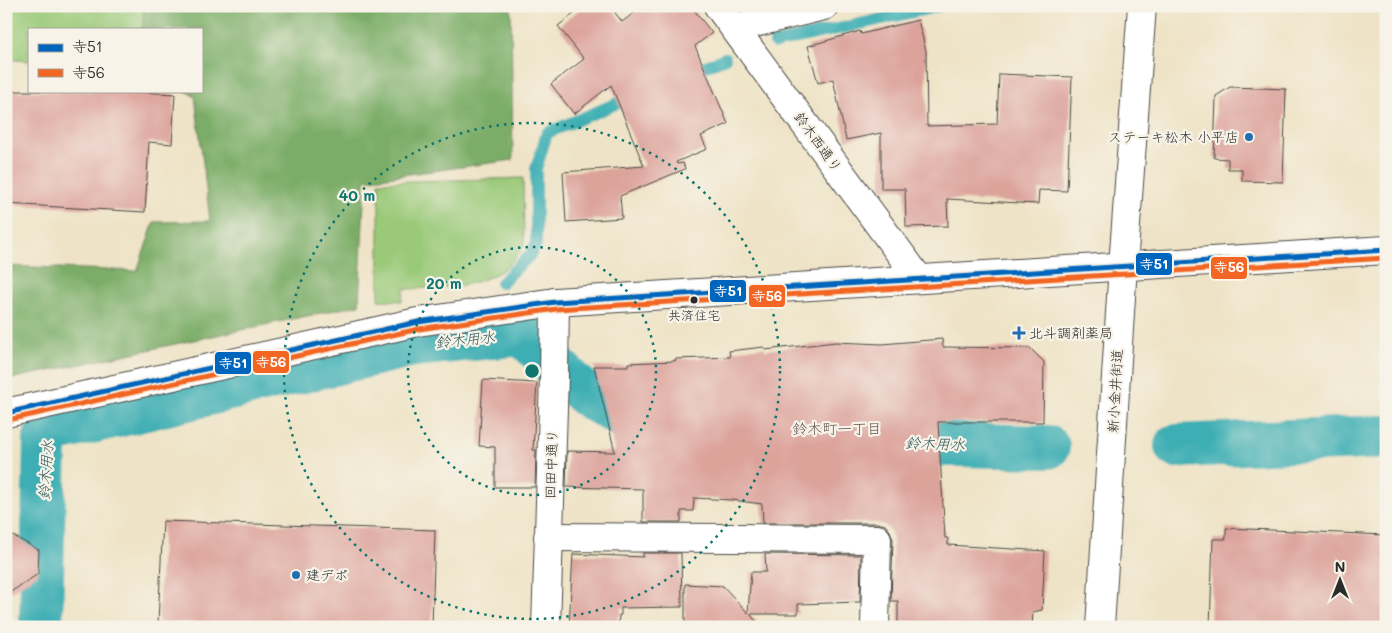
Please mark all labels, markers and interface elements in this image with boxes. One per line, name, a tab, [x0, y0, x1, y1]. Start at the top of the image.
legend	[28, 28, 202, 92]
text: 寺51	[72, 36, 102, 56]
text: 寺56	[72, 62, 105, 82]
street label: 鈴木西通り	[790, 108, 847, 176]
place label: ステーキ松木 小平店	[1108, 127, 1239, 146]
marker: ステーキ松木 小平店	[1243, 131, 1255, 143]
text: 40 m	[339, 185, 375, 205]
line badge: 寺51	[1135, 252, 1173, 276]
text: 寺51	[1140, 254, 1168, 273]
line badge: 寺56	[1210, 256, 1248, 280]
text: 寺56	[1214, 257, 1244, 276]
text: 20 m	[426, 273, 462, 293]
line badge: 寺51	[709, 279, 747, 303]
text: 寺51	[714, 281, 742, 300]
line badge: 寺56	[748, 284, 786, 308]
text: 寺56	[752, 286, 782, 305]
marker: 共済住宅	[689, 295, 699, 305]
place label: 共済住宅	[668, 306, 720, 323]
place label: 北斗調剤薬局	[1029, 323, 1113, 342]
water label: 鈴木用水	[434, 326, 496, 352]
marker: 北斗調剤薬局	[1013, 327, 1025, 339]
street label: 新小金井街道	[1103, 349, 1126, 433]
line badge: 寺56	[252, 350, 290, 374]
line badge: 寺51	[214, 351, 252, 375]
text: 寺56	[256, 352, 286, 371]
text: 寺51	[219, 353, 247, 372]
centre of rings	[523, 362, 541, 380]
district label: 鈴木町一丁目	[792, 418, 882, 438]
street label: 回田中通り	[540, 429, 561, 499]
water label: 鈴木用水	[905, 432, 965, 454]
water label: 鈴木用水	[33, 439, 57, 501]
north arrow	[1314, 556, 1364, 606]
text: N	[1335, 557, 1345, 576]
place label: 建デポ	[306, 565, 348, 584]
marker: 建デポ	[290, 569, 302, 581]

